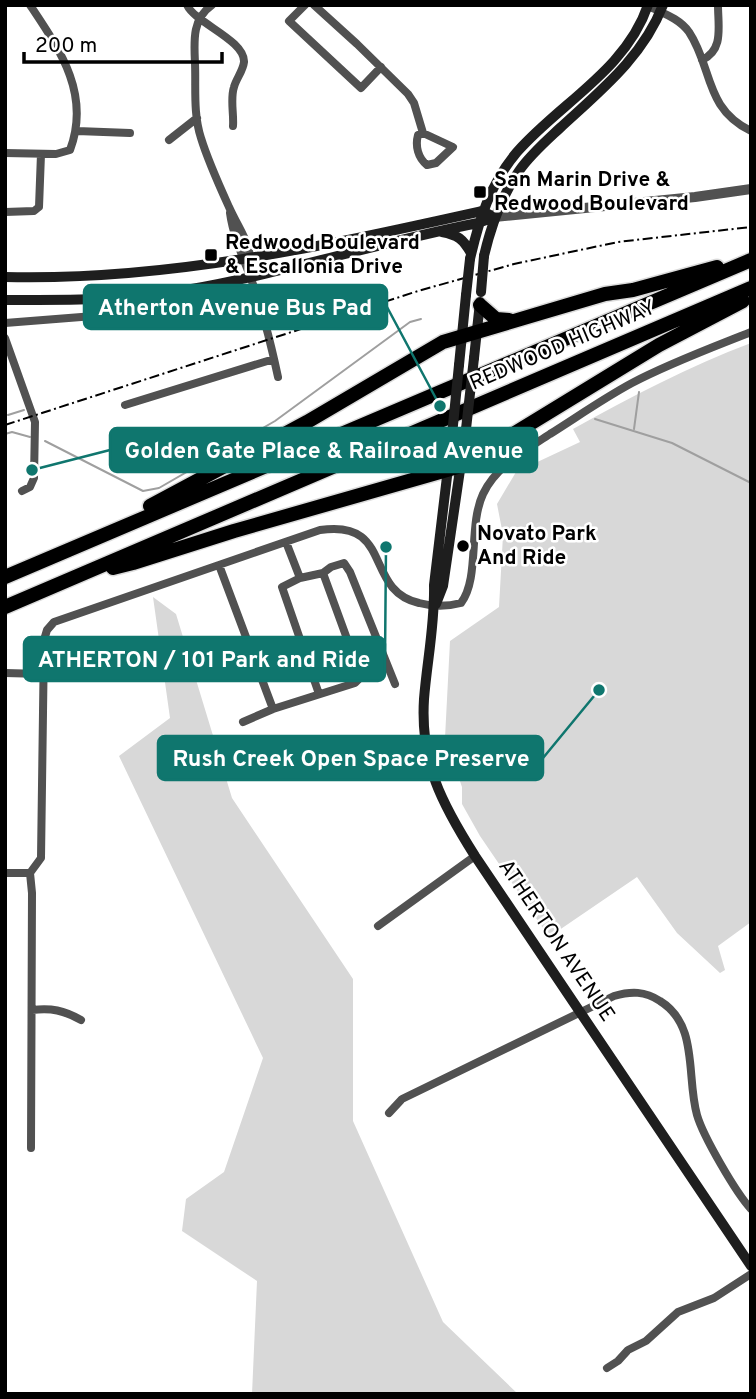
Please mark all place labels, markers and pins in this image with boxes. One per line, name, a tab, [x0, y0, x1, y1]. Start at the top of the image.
place label: San Marin Drive & Redwood Boulevard	[494, 167, 689, 218]
marker: San Marin Drive & Redwood Boulevard	[472, 184, 488, 200]
place label: Redwood Boulevard & Escallonia Drive	[225, 230, 420, 281]
marker: Redwood Boulevard & Escallonia Drive	[203, 247, 219, 263]
callout: Atherton Avenue Bus Pad	[84, 285, 387, 329]
callout: Golden Gate Place & Railroad Avenue	[110, 428, 537, 472]
place label: Novato Park And Ride	[477, 521, 597, 572]
marker: Novato Park And Ride	[455, 538, 471, 554]
callout: ATHERTON / 101 Park and Ride	[24, 637, 385, 681]
callout: Rush Creek Open Space Preserve	[158, 736, 543, 780]

